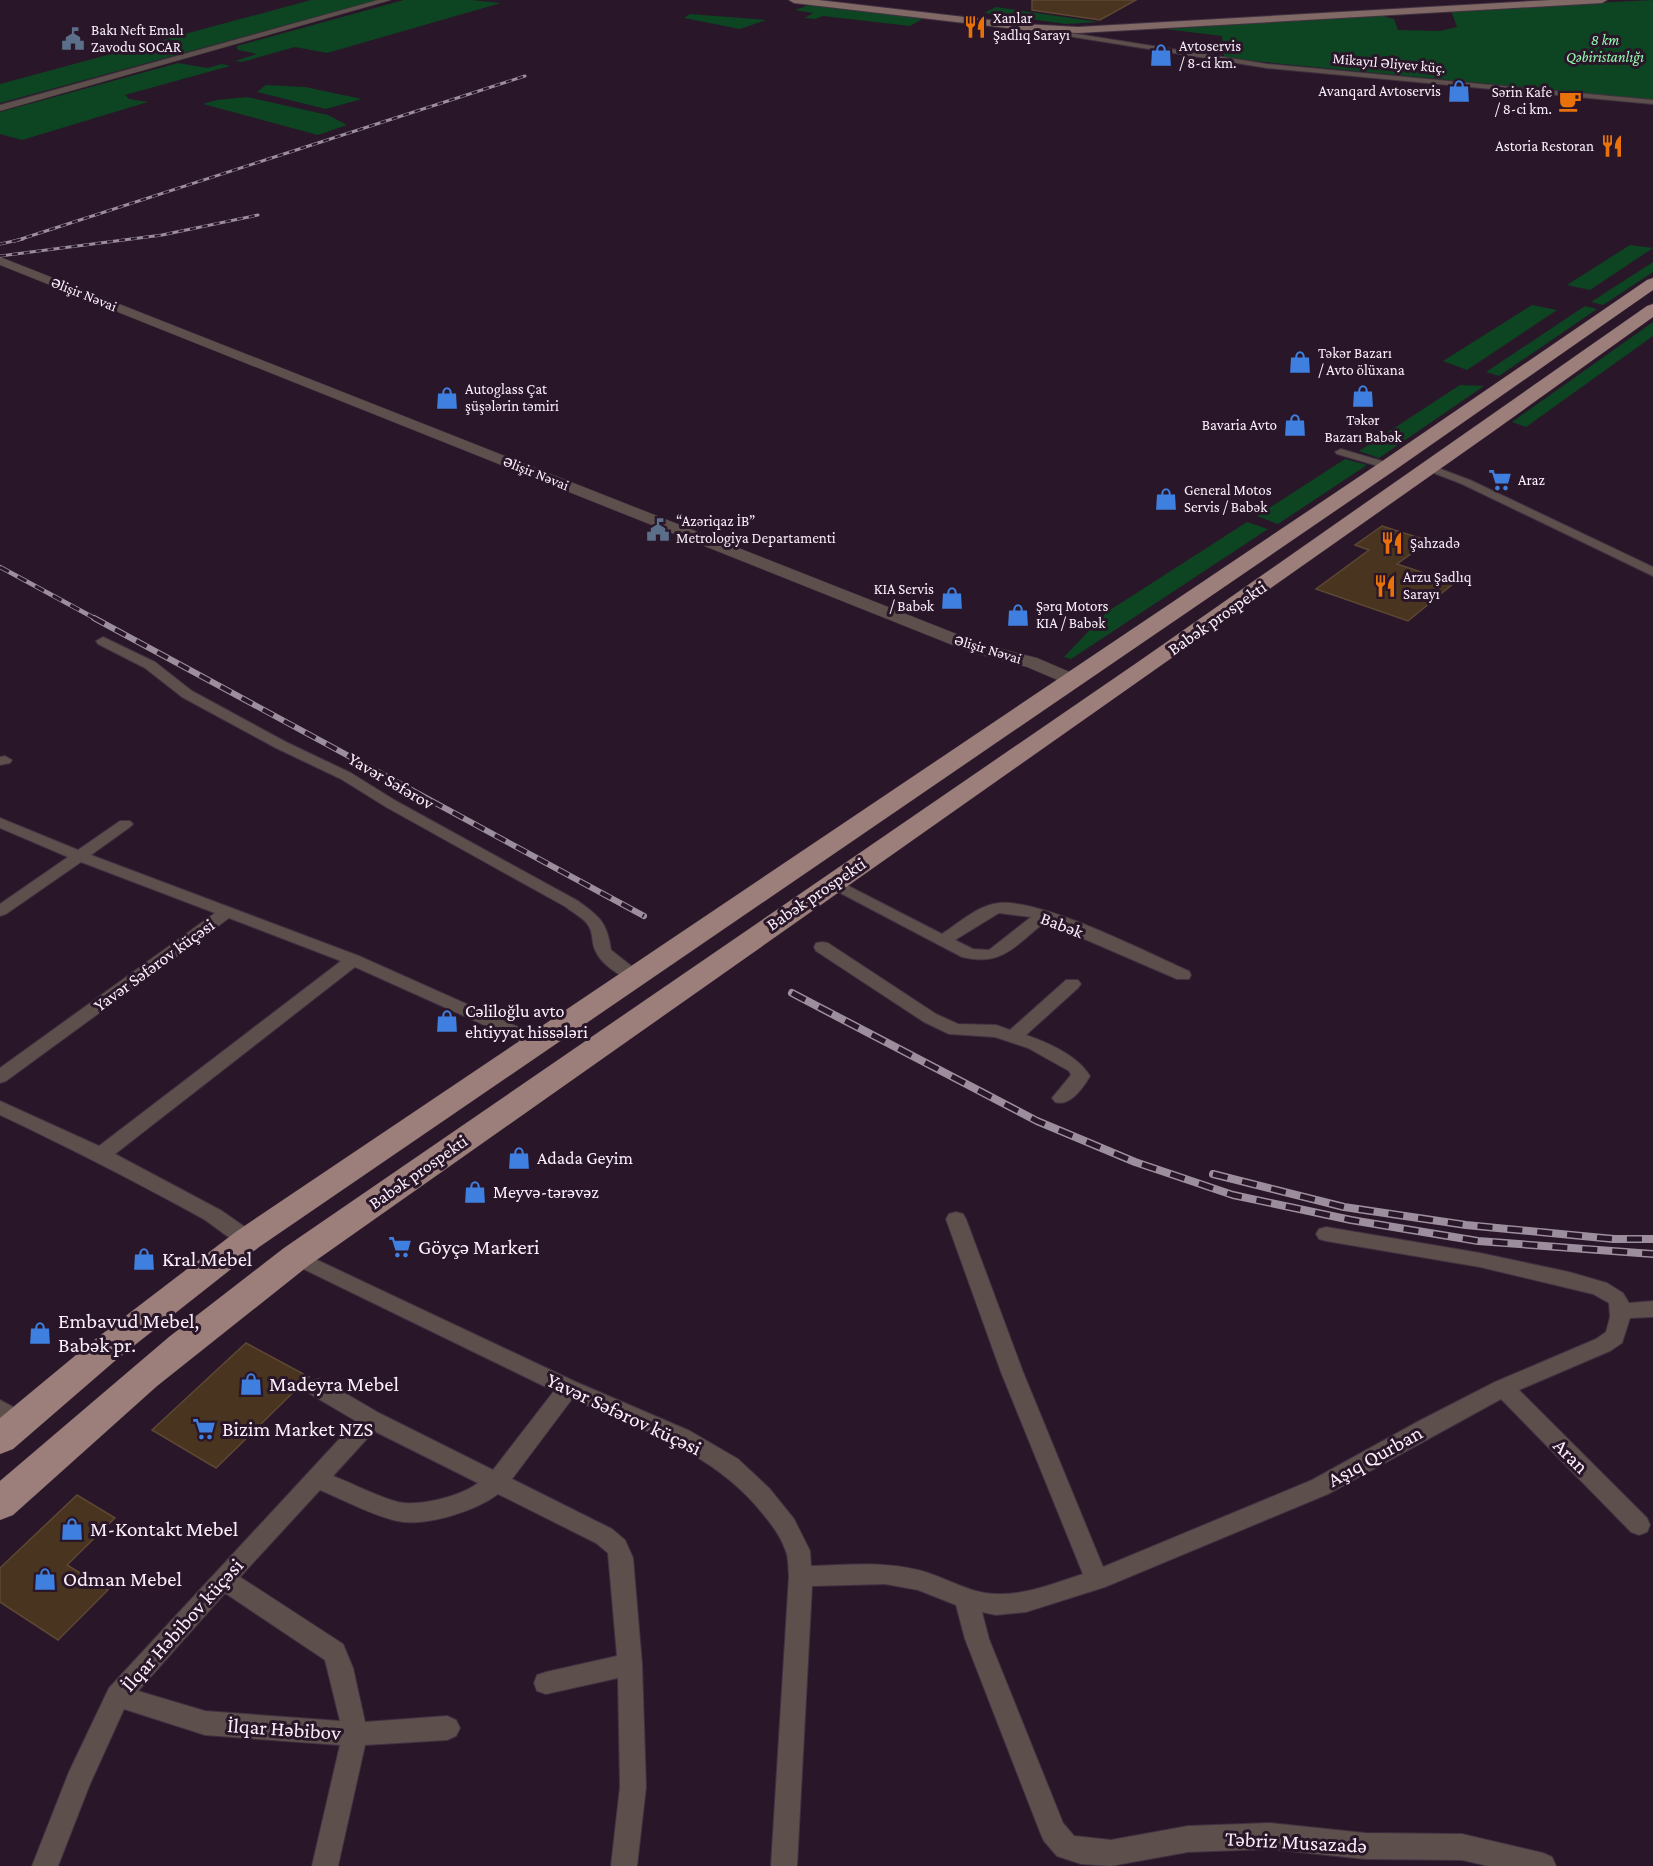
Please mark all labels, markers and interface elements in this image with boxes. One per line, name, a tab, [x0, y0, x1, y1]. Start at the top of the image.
place label: Xanlar Şadlıq Sarayı	[993, 10, 1070, 44]
restaurant icon: Xanlar Şadlıq Sarayı	[962, 14, 988, 40]
place label: Bakı Neft Emalı Zavodu SOCAR	[91, 22, 184, 55]
public building icon: Bakı Neft Emalı Zavodu SOCAR	[60, 26, 86, 52]
park label: 8 km Qəbiristanlığı	[1566, 32, 1644, 66]
place label: Avtoservis / 8-ci km.	[1179, 38, 1241, 71]
shop icon: Avtoservis / 8-ci km.	[1148, 42, 1174, 68]
street label: Mikayıl Əliyev küç.	[1332, 50, 1446, 77]
shop icon: Avanqard Avtoservis	[1446, 78, 1472, 104]
place label: Avanqard Avtoservis	[1319, 83, 1441, 100]
place label: Sərin Kafe / 8-ci km.	[1492, 84, 1552, 117]
cafe icon: Sərin Kafe / 8-ci km.	[1557, 88, 1583, 114]
restaurant icon: Astoria Restoran	[1599, 133, 1625, 159]
place label: Astoria Restoran	[1495, 138, 1594, 154]
street label: Əlişir Nəvai	[48, 274, 119, 315]
place label: Təkər Bazarı / Avto ölüxana	[1318, 345, 1405, 378]
shop icon: Təkər Bazarı / Avto ölüxana	[1287, 349, 1313, 375]
place label: Autoglass Çat şüşələrin təmiri	[465, 381, 559, 415]
shop icon: Təkər Bazarı Babək	[1350, 383, 1376, 409]
shop icon: Autoglass Çat şüşələrin təmiri	[434, 385, 460, 411]
shop icon: Bavaria Avto	[1282, 412, 1308, 438]
place label: Təkər Bazarı Babək	[1324, 412, 1402, 445]
place label: Bavaria Avto	[1202, 417, 1277, 433]
street label: Əlişir Nəvai	[500, 453, 571, 494]
supermarket icon: Araz	[1487, 467, 1513, 493]
place label: Araz	[1518, 472, 1545, 488]
place label: General Motos Servis / Babək	[1184, 482, 1272, 515]
shop icon: General Motos Servis / Babək	[1153, 486, 1179, 512]
place label: “Azəriqaz İB” Metrologiya Departamenti	[676, 513, 836, 547]
public building icon: “Azəriqaz İB” Metrologiya Departamenti	[645, 517, 671, 543]
restaurant icon: Şahzadə	[1379, 530, 1405, 556]
place label: Şahzadə	[1410, 535, 1460, 552]
place label: Arzu Şadlıq Sarayı	[1403, 569, 1472, 603]
restaurant icon: Arzu Şadlıq Sarayı	[1372, 573, 1398, 599]
street label: Babək prospekti	[1164, 577, 1270, 659]
place label: KIA Servis / Babək	[874, 581, 935, 614]
shop icon: KIA Servis / Babək	[939, 585, 965, 611]
place label: Şərq Motors KIA / Babək	[1036, 598, 1109, 631]
shop icon: Şərq Motors KIA / Babək	[1005, 602, 1031, 628]
street label: Əlişir Nəvai	[952, 631, 1024, 668]
street label: Yavər Səfərov	[345, 748, 438, 814]
street label: Babək prospekti	[763, 853, 870, 935]
street label: Babək	[1038, 908, 1087, 942]
street label: Yavər Səfərov küçəsi	[90, 914, 218, 1015]
place label: Cəliloğlu avto ehtiyyat hissələri	[465, 1001, 588, 1042]
shop icon: Cəliloğlu avto ehtiyyat hissələri	[434, 1008, 460, 1034]
street label: Babək prospekti	[365, 1131, 471, 1213]
shop icon: Adada Geyim	[506, 1145, 532, 1171]
place label: Adada Geyim	[537, 1148, 634, 1168]
shop icon: Meyvə-tərəvəz	[462, 1179, 488, 1205]
place label: Meyvə-tərəvəz	[493, 1182, 599, 1202]
supermarket icon: Göyçə Markeri	[387, 1234, 413, 1260]
place label: Göyçə Markeri	[418, 1235, 540, 1259]
shop icon: Kral Mebel	[131, 1246, 157, 1272]
place label: Kral Mebel	[162, 1247, 252, 1271]
place label: Embavud Mebel, Babək pr.	[58, 1309, 199, 1357]
shop icon: Embavud Mebel, Babək pr.	[27, 1320, 53, 1346]
street label: Yavər Səfərov küçəsi	[543, 1368, 706, 1461]
shop icon: Madeyra Mebel	[238, 1371, 264, 1397]
place label: Madeyra Mebel	[269, 1372, 399, 1396]
supermarket icon: Bizim Market NZS	[191, 1416, 217, 1442]
place label: Bizim Market NZS	[222, 1417, 373, 1441]
street label: Aşıq Qurban	[1323, 1420, 1427, 1492]
street label: Aran	[1548, 1433, 1594, 1479]
shop icon: M-Kontakt Mebel	[59, 1516, 85, 1542]
place label: M-Kontakt Mebel	[90, 1517, 238, 1541]
street label: İlqar Həbibov küçəsi	[116, 1553, 248, 1696]
shop icon: Odman Mebel	[32, 1566, 58, 1592]
place label: Odman Mebel	[63, 1567, 182, 1591]
street label: İlqar Həbibov	[226, 1713, 342, 1745]
street label: Təbriz Musazadə	[1224, 1826, 1368, 1858]

